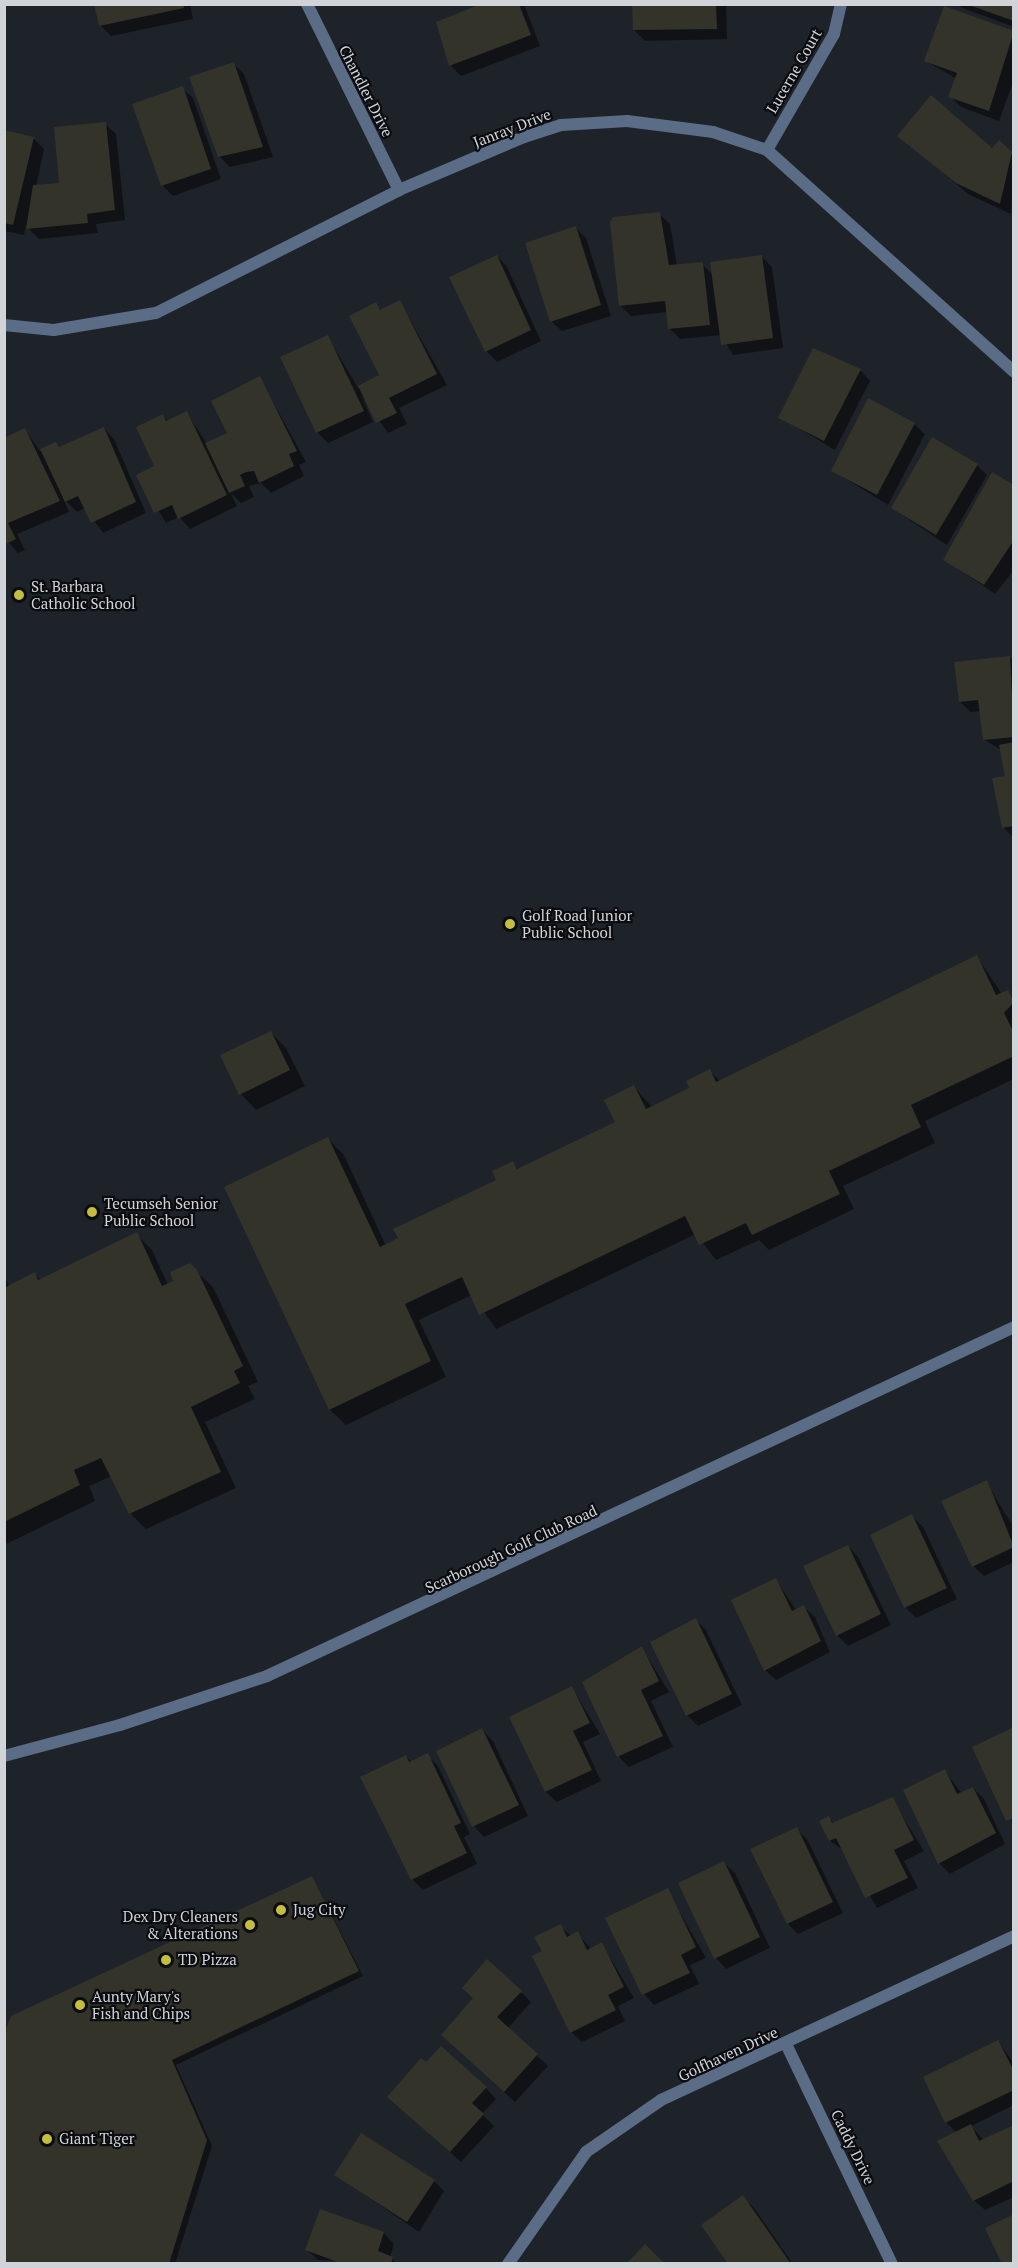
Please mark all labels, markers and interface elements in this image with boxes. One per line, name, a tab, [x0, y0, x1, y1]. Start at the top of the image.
street label: Lucerne Court	[763, 26, 825, 116]
street label: Chandler Drive	[335, 42, 397, 140]
street label: Janray Drive	[471, 105, 553, 151]
place label: St. Barbara Catholic School	[31, 577, 136, 612]
marker: St. Barbara Catholic School	[12, 588, 26, 602]
place label: Golf Road Junior Public School	[522, 906, 632, 941]
marker: Golf Road Junior Public School	[503, 917, 517, 931]
place label: Tecumseh Senior Public School	[104, 1194, 218, 1229]
marker: Tecumseh Senior Public School	[85, 1205, 99, 1219]
street label: Scarborough Golf Club Road	[422, 1501, 600, 1597]
place label: Jug City	[293, 1901, 346, 1919]
marker: Jug City	[274, 1903, 288, 1917]
place label: Dex Dry Cleaners & Alterations	[123, 1907, 238, 1942]
marker: Dex Dry Cleaners & Alterations	[243, 1918, 257, 1932]
place label: TD Pizza	[178, 1951, 237, 1969]
marker: TD Pizza	[159, 1953, 173, 1967]
place label: Aunty Mary's Fish and Chips	[92, 1987, 190, 2022]
marker: Aunty Mary's Fish and Chips	[73, 1998, 87, 2012]
street label: Golfhaven Drive	[675, 2023, 781, 2085]
street label: Caddy Drive	[827, 2107, 879, 2187]
place label: Giant Tiger	[59, 2130, 135, 2148]
marker: Giant Tiger	[40, 2132, 54, 2146]

